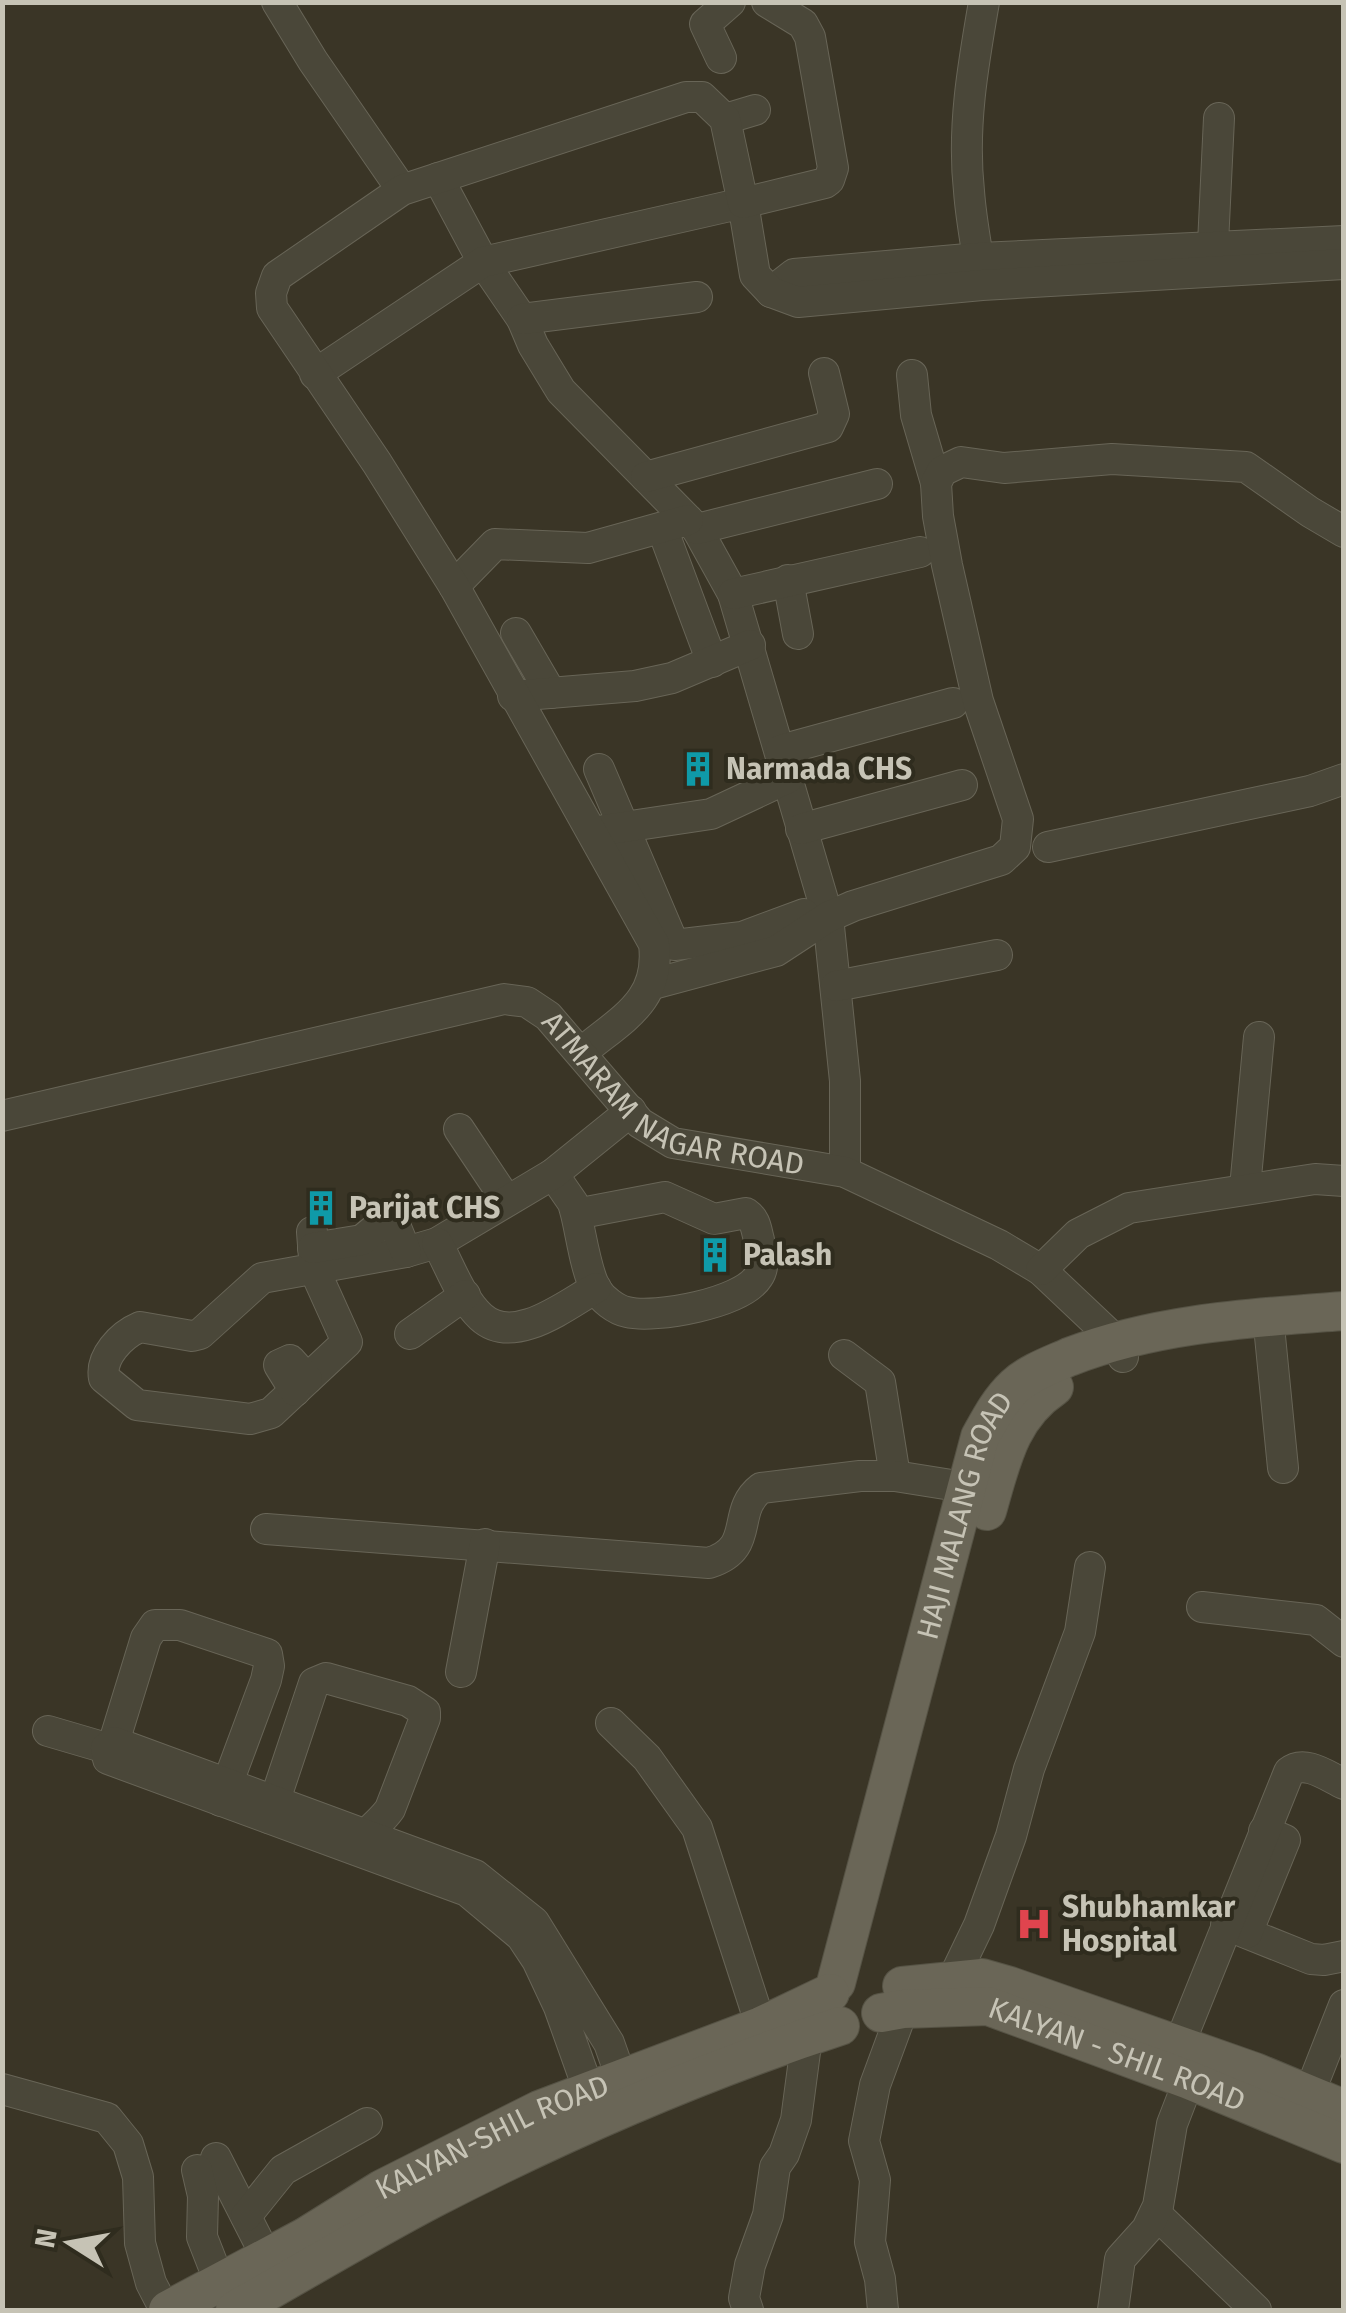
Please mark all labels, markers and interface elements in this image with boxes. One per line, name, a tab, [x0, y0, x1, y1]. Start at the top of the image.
building icon: Narmada CHS	[679, 750, 717, 788]
place label: Narmada CHS	[726, 751, 912, 787]
street label: ATMARAM NAGAR ROAD	[534, 1004, 807, 1183]
building icon: Parijat CHS	[302, 1189, 340, 1227]
place label: Parijat CHS	[349, 1190, 500, 1226]
building icon: Palash	[696, 1236, 734, 1274]
place label: Palash	[743, 1237, 832, 1273]
street label: HAJI MALANG ROAD	[909, 1384, 1021, 1644]
place label: Shubhamkar Hospital	[1062, 1889, 1236, 1959]
hospital icon: Shubhamkar Hospital	[1015, 1905, 1053, 1943]
street label: KALYAN - SHIL ROAD	[984, 1990, 1250, 2119]
street label: KALYAN-SHIL ROAD	[369, 2067, 614, 2207]
north arrow	[20, 2193, 120, 2293]
text: N	[28, 2226, 64, 2251]

